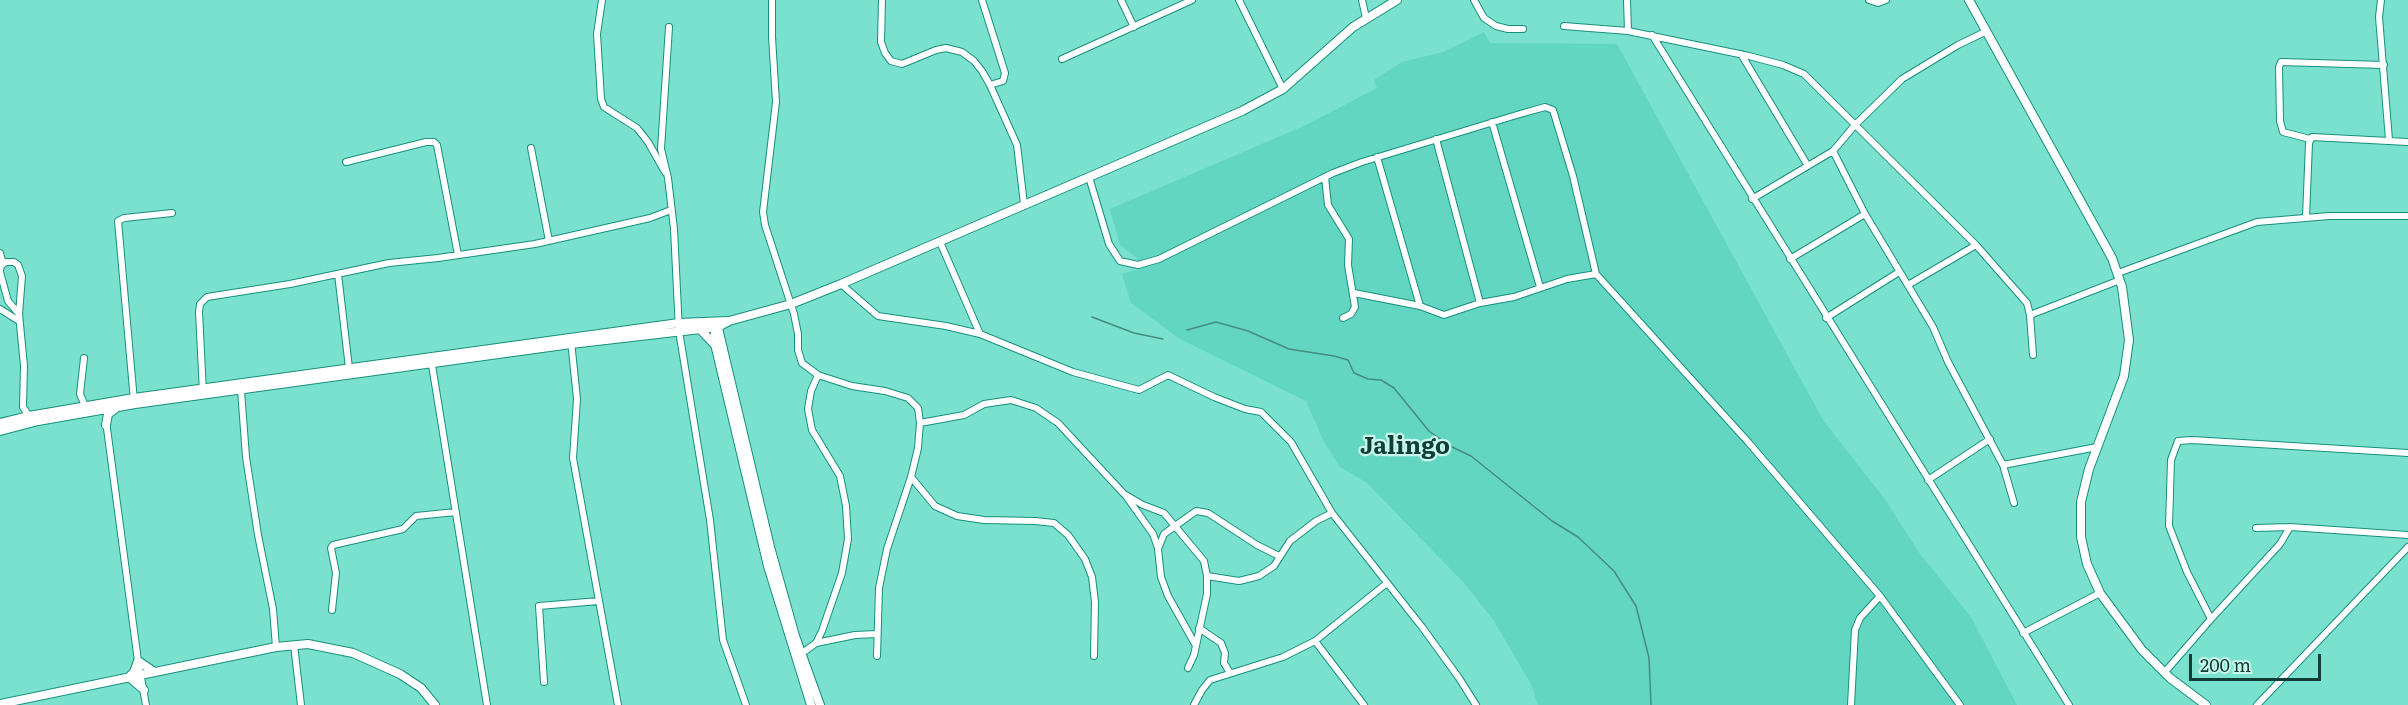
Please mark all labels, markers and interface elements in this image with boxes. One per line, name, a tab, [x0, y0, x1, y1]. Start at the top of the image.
district label: Jalingo	[1360, 433, 1450, 461]
scale bar	[2192, 642, 2324, 680]
text: 200 m	[2200, 651, 2251, 678]

